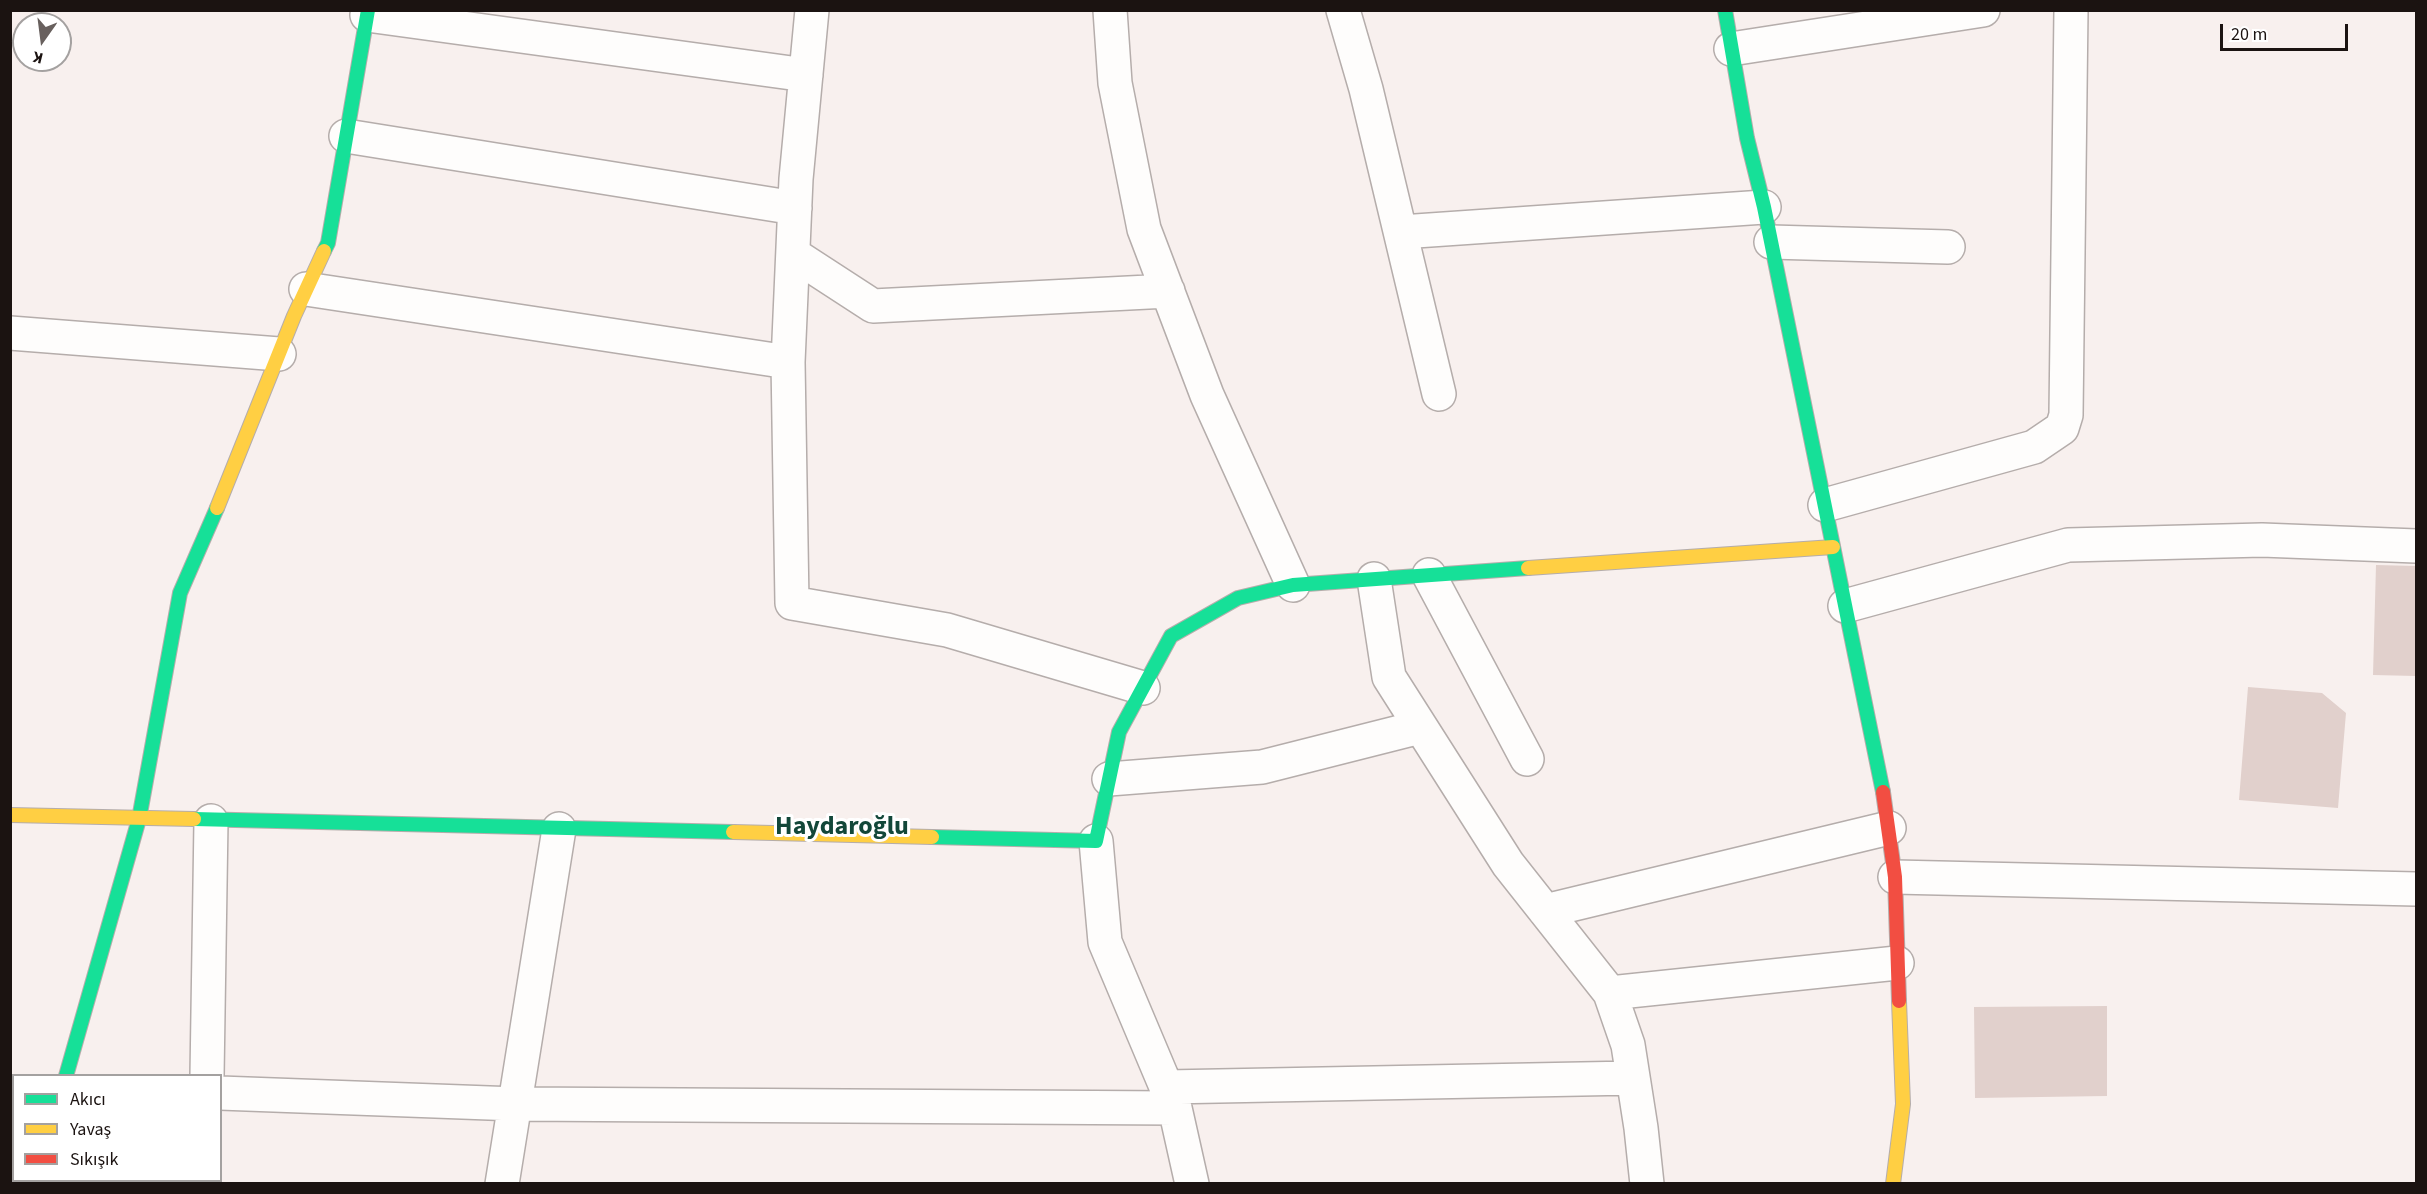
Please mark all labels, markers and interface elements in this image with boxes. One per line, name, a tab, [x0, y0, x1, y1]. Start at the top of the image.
north arrow	[12, 12, 72, 72]
scale bar	[2223, 12, 2350, 50]
text: 20 m	[2231, 22, 2267, 47]
text: K	[31, 46, 46, 69]
district label: Haydaroğlu	[775, 812, 909, 844]
legend	[12, 1074, 222, 1182]
text: Akıcı	[70, 1087, 106, 1112]
text: Yavaş	[70, 1117, 111, 1142]
text: Sıkışık	[70, 1147, 118, 1172]

